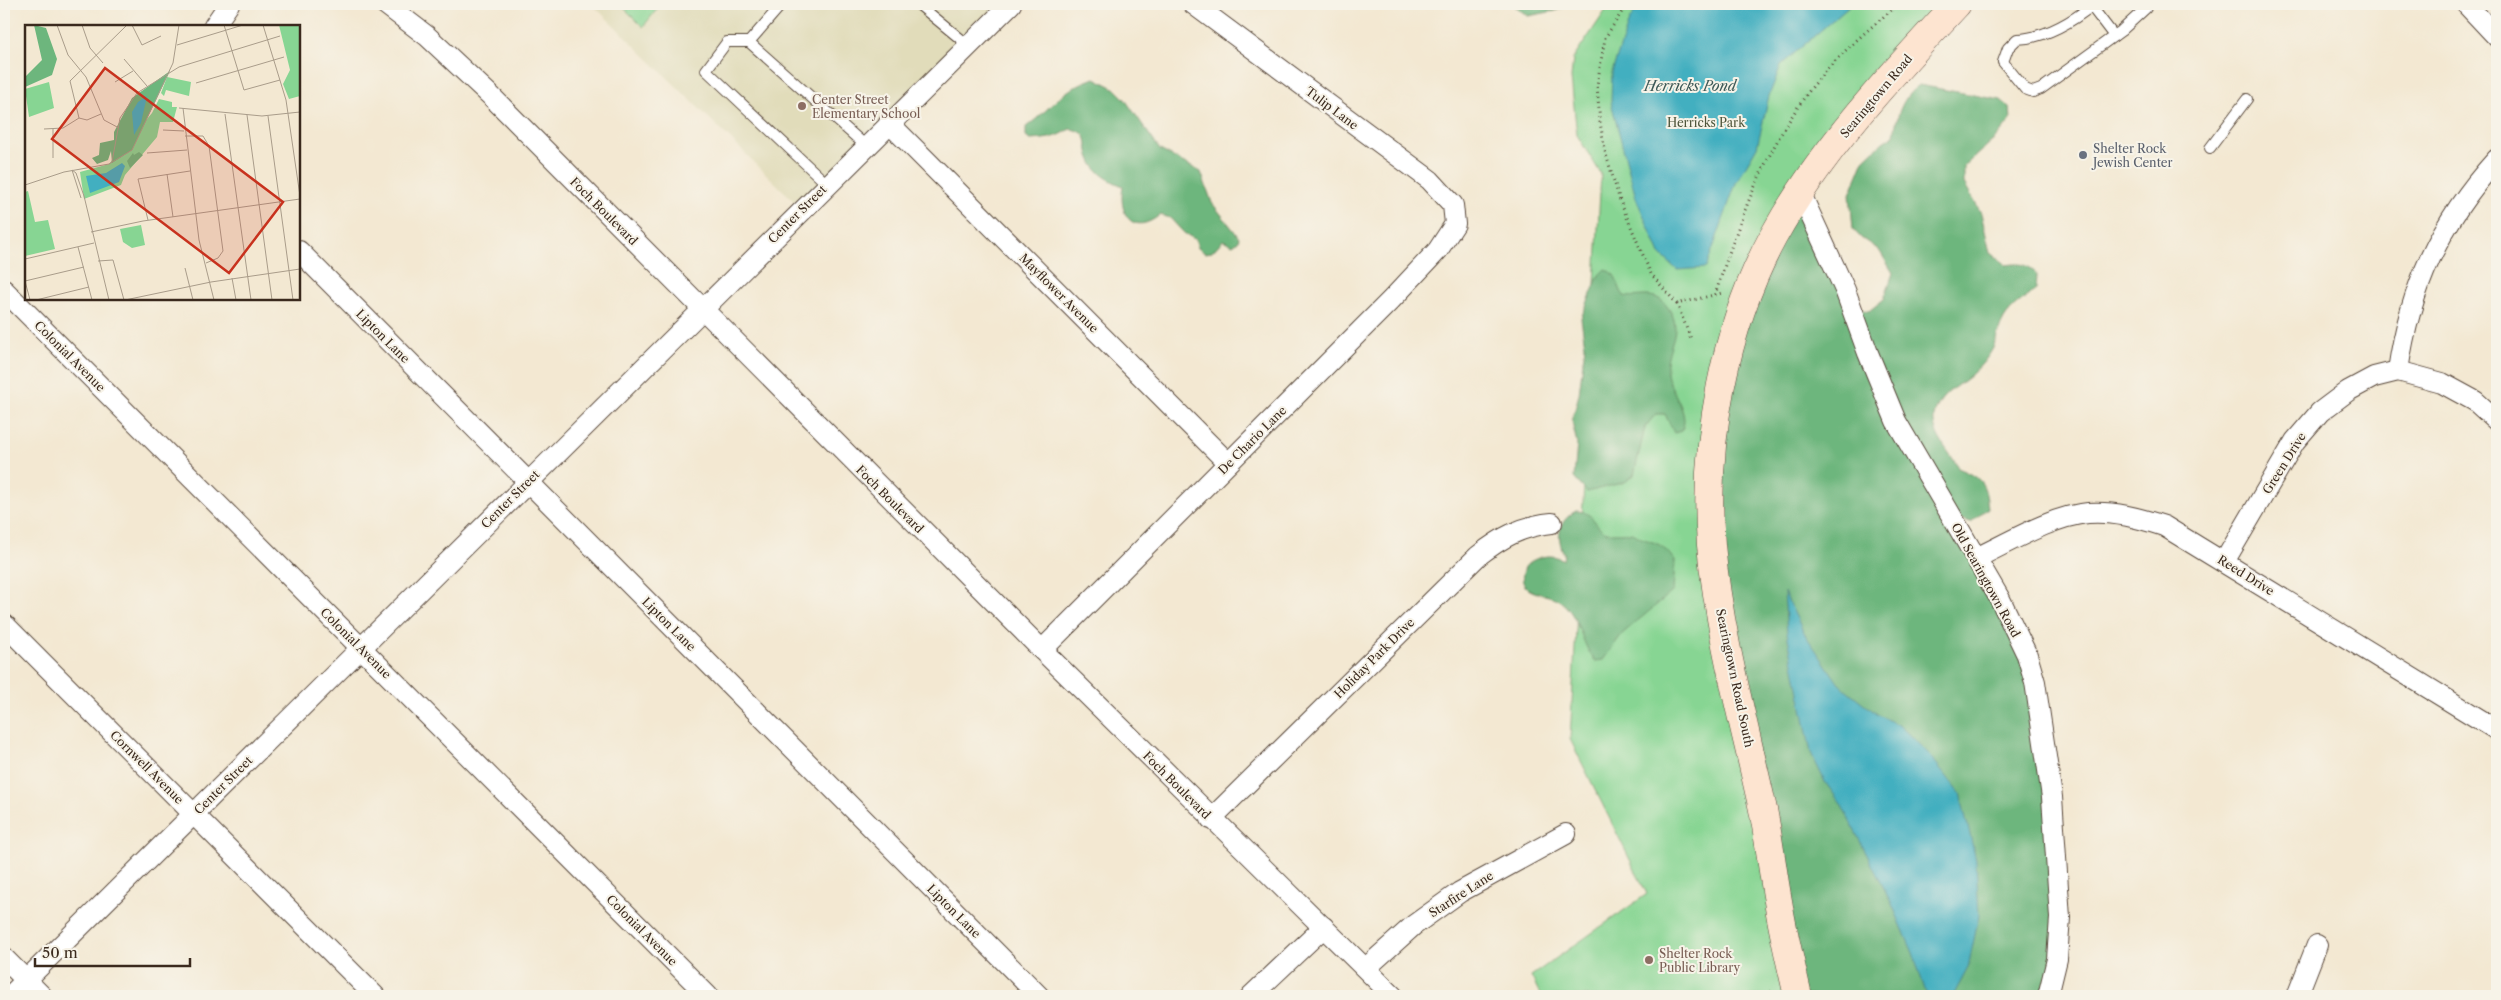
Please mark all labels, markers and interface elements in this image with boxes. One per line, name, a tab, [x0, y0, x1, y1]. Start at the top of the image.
inset map	[25, 25, 300, 300]
street label: Searingtown Road	[1837, 51, 1916, 141]
water label: Herricks Pond	[1643, 77, 1738, 95]
street label: Tulip Lane	[1303, 83, 1362, 133]
place label: Center Street Elementary School	[812, 92, 921, 121]
marker: Center Street Elementary School	[796, 100, 808, 112]
park label: Herricks Park	[1667, 115, 1746, 130]
place label: Shelter Rock Jewish Center	[2091, 141, 2173, 170]
marker: Shelter Rock Jewish Center	[2077, 149, 2089, 161]
street label: Foch Boulevard	[567, 174, 641, 248]
street label: Center Street	[765, 181, 830, 246]
street label: Mayflower Avenue	[1016, 250, 1102, 336]
street label: Lipton Lane	[353, 306, 413, 366]
street label: Colonial Avenue	[31, 317, 109, 395]
street label: De Chario Lane	[1215, 403, 1289, 477]
street label: Green Drive	[2259, 429, 2309, 497]
street label: Foch Boulevard	[853, 462, 927, 536]
street label: Center Street	[478, 466, 543, 531]
street label: Old Searingtown Road	[1948, 520, 2024, 640]
street label: Reed Drive	[2215, 552, 2277, 598]
street label: Lipton Lane	[639, 594, 699, 654]
street label: Colonial Avenue	[317, 604, 395, 682]
street label: Searingtown Road South	[1713, 607, 1757, 749]
street label: Holiday Park Drive	[1331, 614, 1418, 701]
street label: Cornwell Avenue	[107, 727, 187, 807]
street label: Foch Boulevard	[1140, 748, 1214, 822]
street label: Center Street	[191, 752, 256, 817]
street label: Starfire Lane	[1426, 868, 1496, 920]
street label: Lipton Lane	[924, 881, 984, 941]
street label: Colonial Avenue	[603, 891, 681, 969]
scale bar	[35, 935, 190, 967]
text: 50 m	[42, 943, 78, 962]
place label: Shelter Rock Public Library	[1659, 946, 1740, 975]
marker: Shelter Rock Public Library	[1643, 954, 1655, 966]

